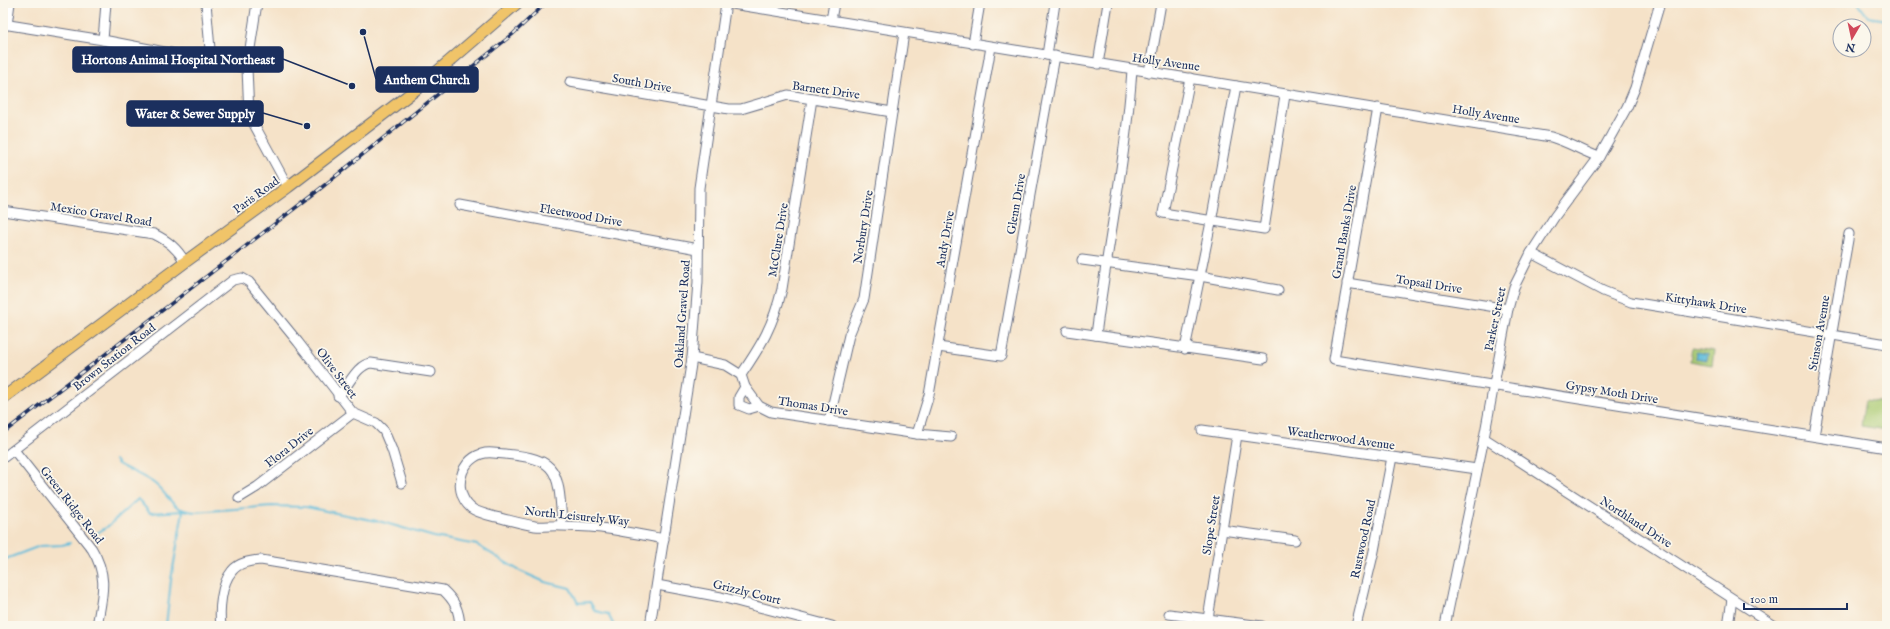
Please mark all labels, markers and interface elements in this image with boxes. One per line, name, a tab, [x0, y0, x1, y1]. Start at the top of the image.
north arrow	[1832, 18, 1872, 58]
text: N	[1844, 39, 1857, 55]
callout: Hortons Animal Hospital Northeast	[73, 47, 283, 72]
street label: Holly Avenue	[1131, 50, 1201, 75]
text: Hortons Animal Hospital Northeast	[81, 52, 275, 69]
callout: Anthem Church	[376, 67, 478, 92]
street label: South Drive	[611, 71, 673, 96]
text: Anthem Church	[383, 72, 471, 89]
street label: Barnett Drive	[791, 78, 861, 103]
callout: Water & Sewer Supply	[127, 101, 263, 126]
street label: Holly Avenue	[1451, 102, 1521, 127]
text: Water & Sewer Supply	[134, 106, 255, 123]
street label: Glenn Drive	[1004, 172, 1029, 236]
street label: Paris Road	[230, 173, 283, 217]
street label: Grand Banks Drive	[1329, 183, 1360, 280]
street label: Norbury Drive	[850, 189, 877, 265]
street label: Mexico Gravel Road	[49, 199, 153, 230]
street label: Fleetwood Drive	[538, 201, 624, 230]
street label: McClure Drive	[765, 201, 792, 278]
street label: Andy Drive	[933, 209, 958, 270]
street label: Oakland Gravel Road	[671, 259, 694, 369]
street label: Topsail Drive	[1394, 272, 1464, 298]
street label: Parker Street	[1481, 286, 1510, 352]
street label: Kittyhawk Drive	[1664, 290, 1748, 317]
street label: Stinson Avenue	[1805, 294, 1834, 372]
street label: Brown Station Road	[70, 320, 159, 394]
street label: Olive Street	[313, 345, 361, 402]
street label: Gypsy Moth Drive	[1564, 378, 1660, 408]
street label: Thomas Drive	[777, 394, 850, 420]
street label: Flora Drive	[262, 424, 317, 471]
street label: Weatherwood Avenue	[1286, 424, 1396, 454]
street label: Green Ridge Road	[37, 464, 107, 548]
street label: Northland Drive	[1597, 493, 1675, 552]
street label: Slope Street	[1199, 494, 1225, 556]
street label: Rustwood Road	[1348, 498, 1379, 580]
street label: North Leisurely Way	[524, 504, 630, 529]
street label: Grizzly Court	[711, 577, 783, 608]
scale bar	[1744, 585, 1847, 611]
text: 100 m	[1750, 592, 1778, 607]

